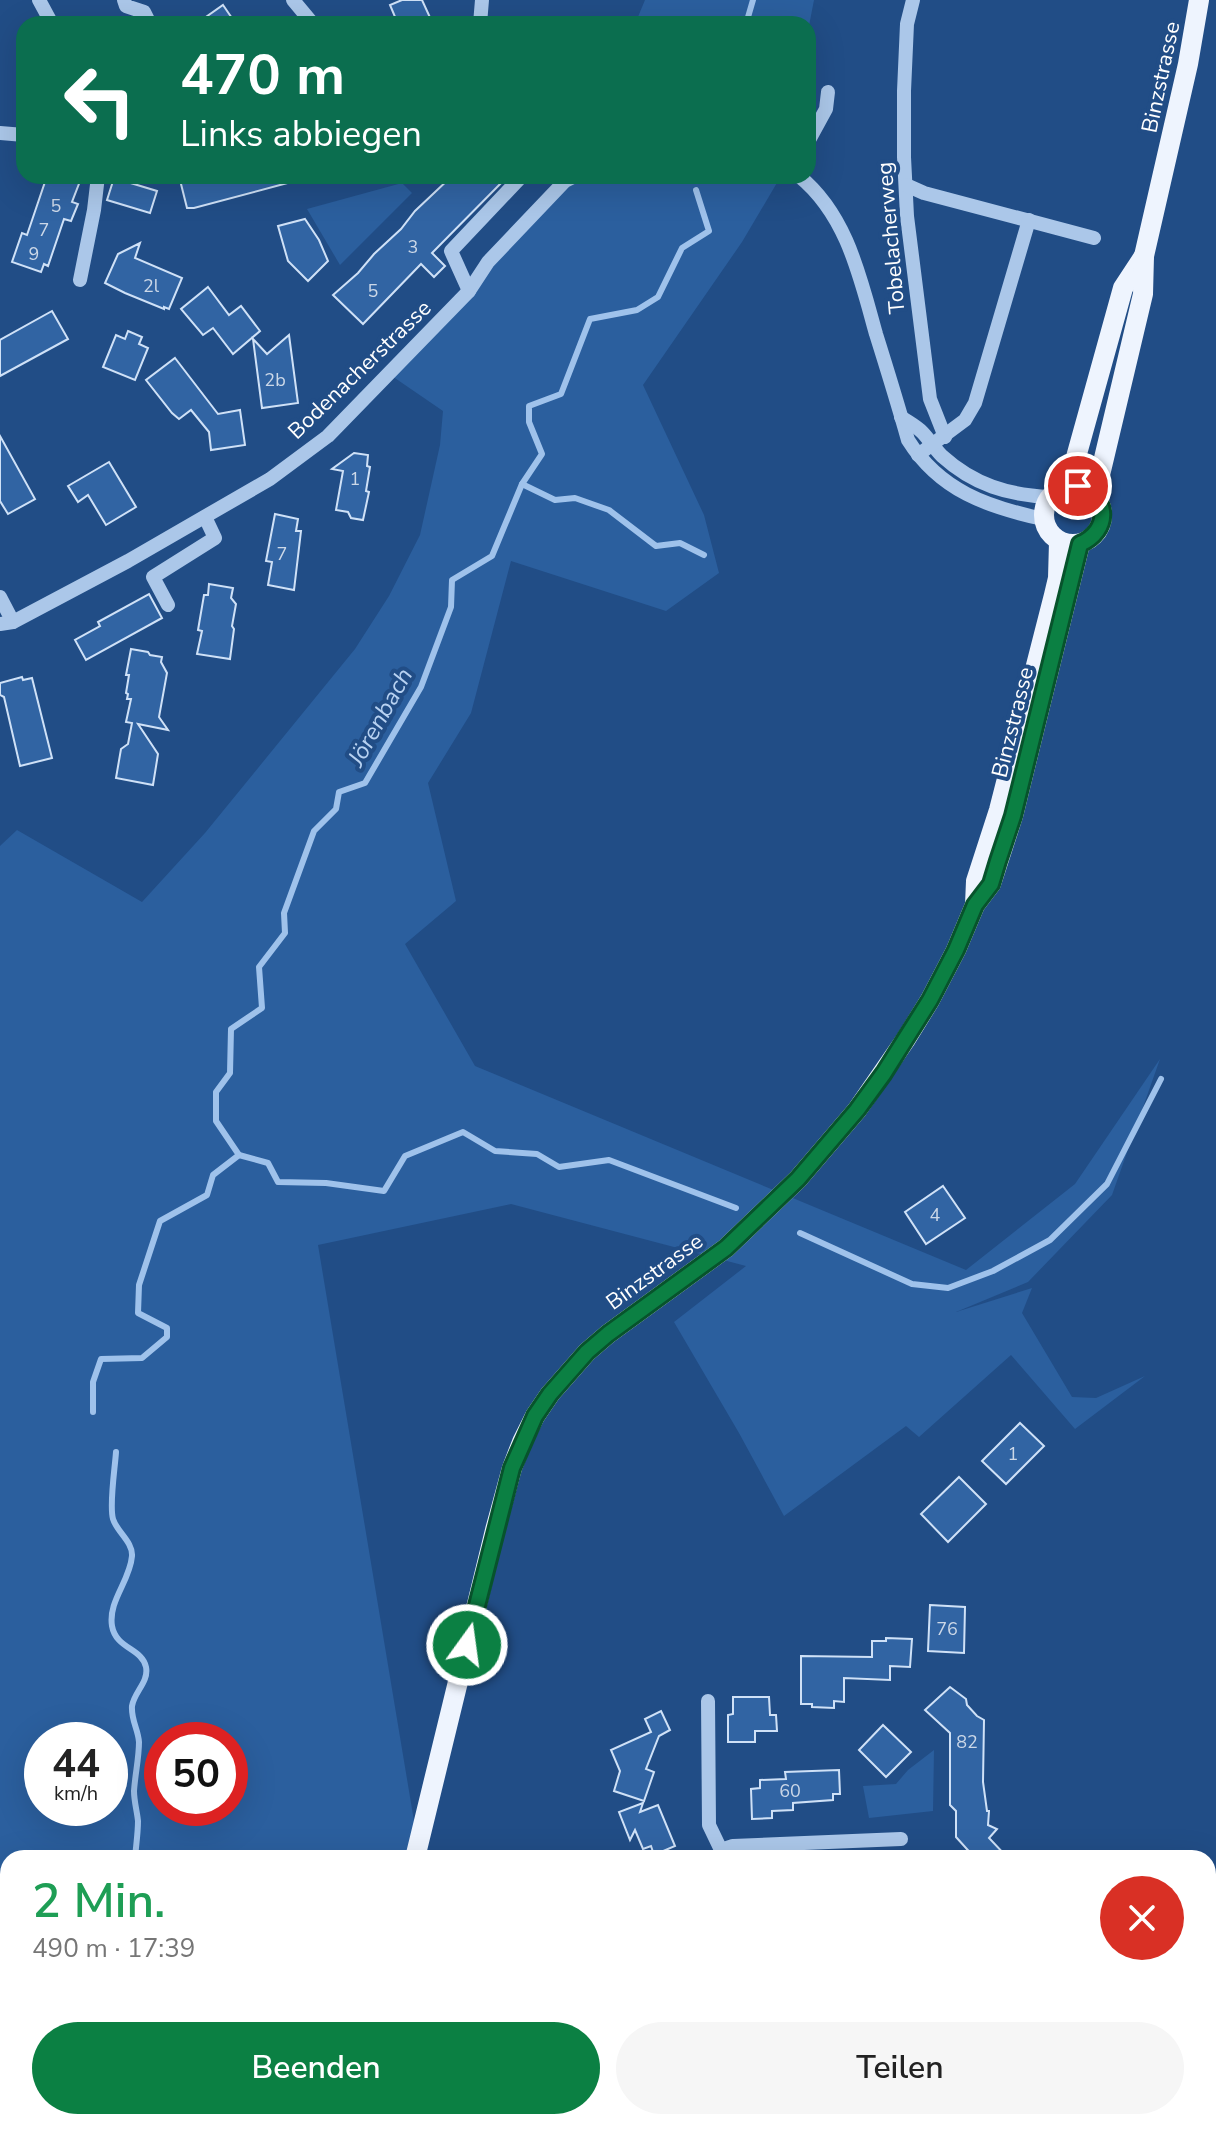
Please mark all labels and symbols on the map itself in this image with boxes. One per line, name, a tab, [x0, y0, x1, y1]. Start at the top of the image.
street label: Binzstrasse	[1135, 19, 1187, 136]
street label: Tobelacherweg	[869, 161, 913, 315]
house number: 5	[51, 194, 61, 218]
house number: 7	[39, 218, 49, 242]
house number: 3	[408, 235, 418, 259]
house number: 9	[29, 242, 39, 266]
house number: 2l	[143, 274, 160, 298]
house number: 5	[368, 279, 378, 303]
street label: Bodenacherstrasse	[282, 293, 438, 446]
house number: 2b	[264, 368, 286, 392]
pin	[1044, 452, 1112, 520]
house number: 1	[350, 467, 360, 491]
house number: 7	[277, 542, 287, 566]
water label: Jörenbach	[339, 662, 420, 773]
street label: Binzstrasse	[985, 664, 1041, 781]
house number: 4	[930, 1203, 941, 1227]
street label: Binzstrasse	[600, 1226, 709, 1317]
house number: 1	[1008, 1442, 1018, 1466]
position arrow	[425, 1603, 509, 1687]
house number: 76	[936, 1617, 958, 1641]
speed limit sign: 50	[144, 1722, 248, 1826]
house number: 82	[956, 1730, 978, 1754]
house number: 60	[779, 1779, 801, 1803]

